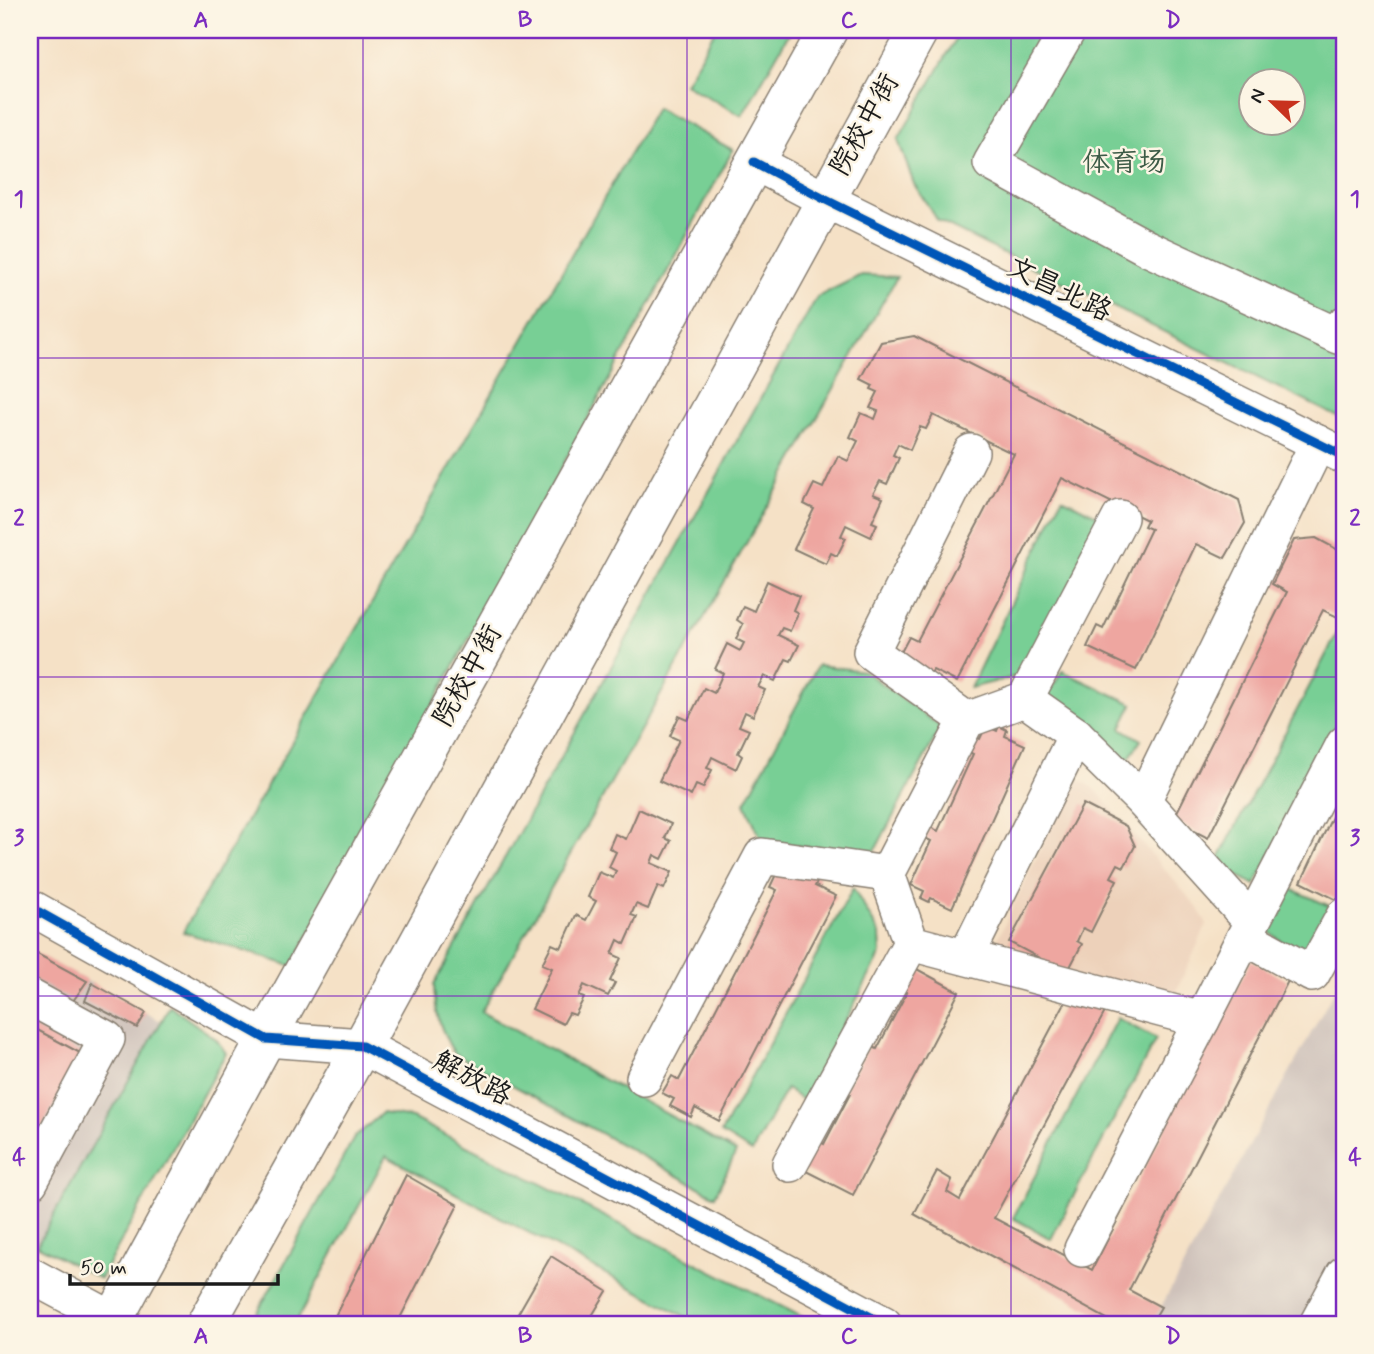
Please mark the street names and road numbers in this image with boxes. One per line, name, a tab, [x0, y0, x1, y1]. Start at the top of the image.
street label: 院校中街	[822, 67, 908, 183]
street label: 文昌北路	[1001, 249, 1117, 331]
street label: 院校中街	[425, 618, 511, 734]
street label: 解放路	[426, 1043, 518, 1115]

